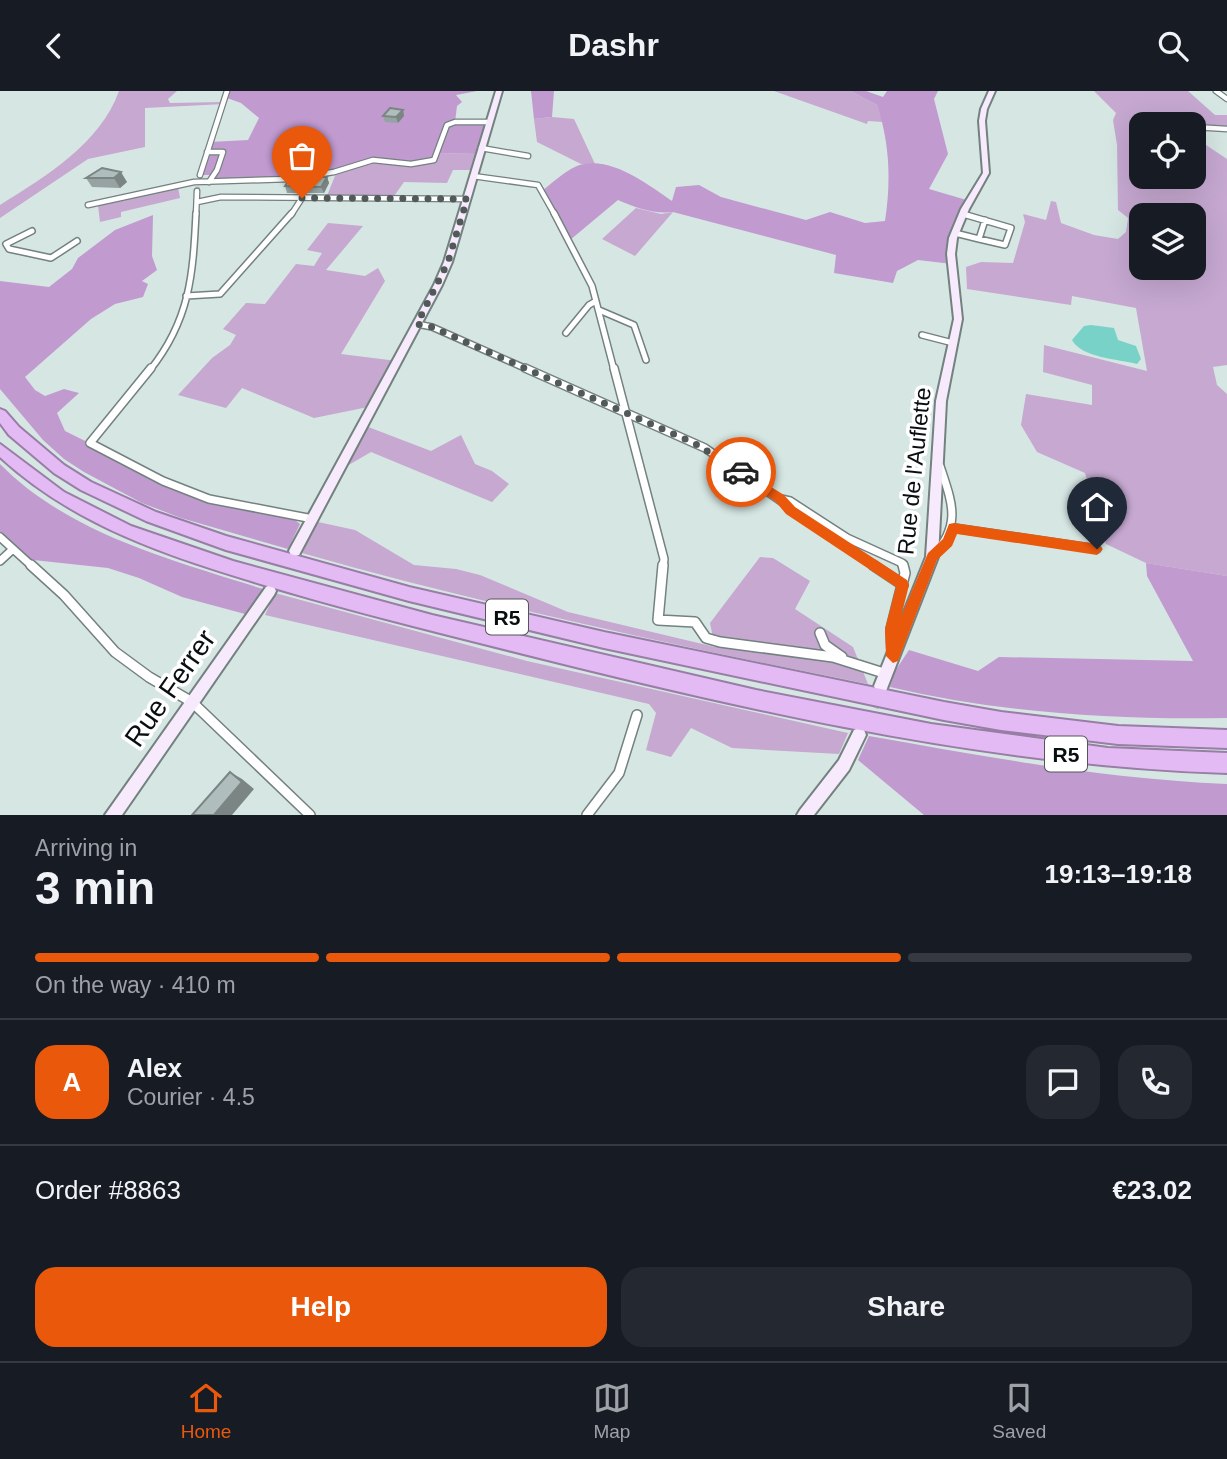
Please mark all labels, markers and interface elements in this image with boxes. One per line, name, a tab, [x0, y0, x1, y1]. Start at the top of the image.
icon: back	[35, 27, 73, 65]
text: Dashr	[568, 27, 659, 63]
icon: search	[1154, 27, 1192, 65]
map controls	[1129, 112, 1206, 280]
button: locate	[1129, 112, 1206, 189]
pin	[272, 126, 332, 198]
icon: bag	[283, 137, 321, 175]
button: layers	[1129, 203, 1206, 280]
street label: Rue de l'Auflette	[892, 386, 936, 556]
courier	[706, 437, 776, 507]
icon: car	[722, 453, 760, 491]
pin	[1067, 477, 1127, 549]
icon: home	[1078, 488, 1116, 526]
road number: R5	[486, 599, 528, 635]
street label: Rue Ferrer	[118, 624, 222, 752]
road number: R5	[1045, 737, 1087, 771]
text: Arriving in	[35, 835, 137, 861]
text: 19:13–19:18	[1045, 859, 1192, 889]
text: 3 min	[35, 862, 155, 914]
text: On the way · 410 m	[35, 972, 236, 998]
button: chat	[1026, 1045, 1100, 1119]
button: phone	[1118, 1045, 1192, 1119]
text: Alex	[127, 1053, 182, 1083]
text: A	[63, 1067, 81, 1097]
text: Courier · 4.5	[127, 1084, 255, 1110]
text: Order #8863	[35, 1175, 181, 1205]
text: €23.02	[1112, 1175, 1192, 1205]
button: Help	[35, 1267, 607, 1347]
button: Share	[621, 1267, 1192, 1347]
tab: Home	[181, 1379, 231, 1443]
tab: Map	[593, 1379, 631, 1443]
tab: Saved	[992, 1379, 1046, 1443]

